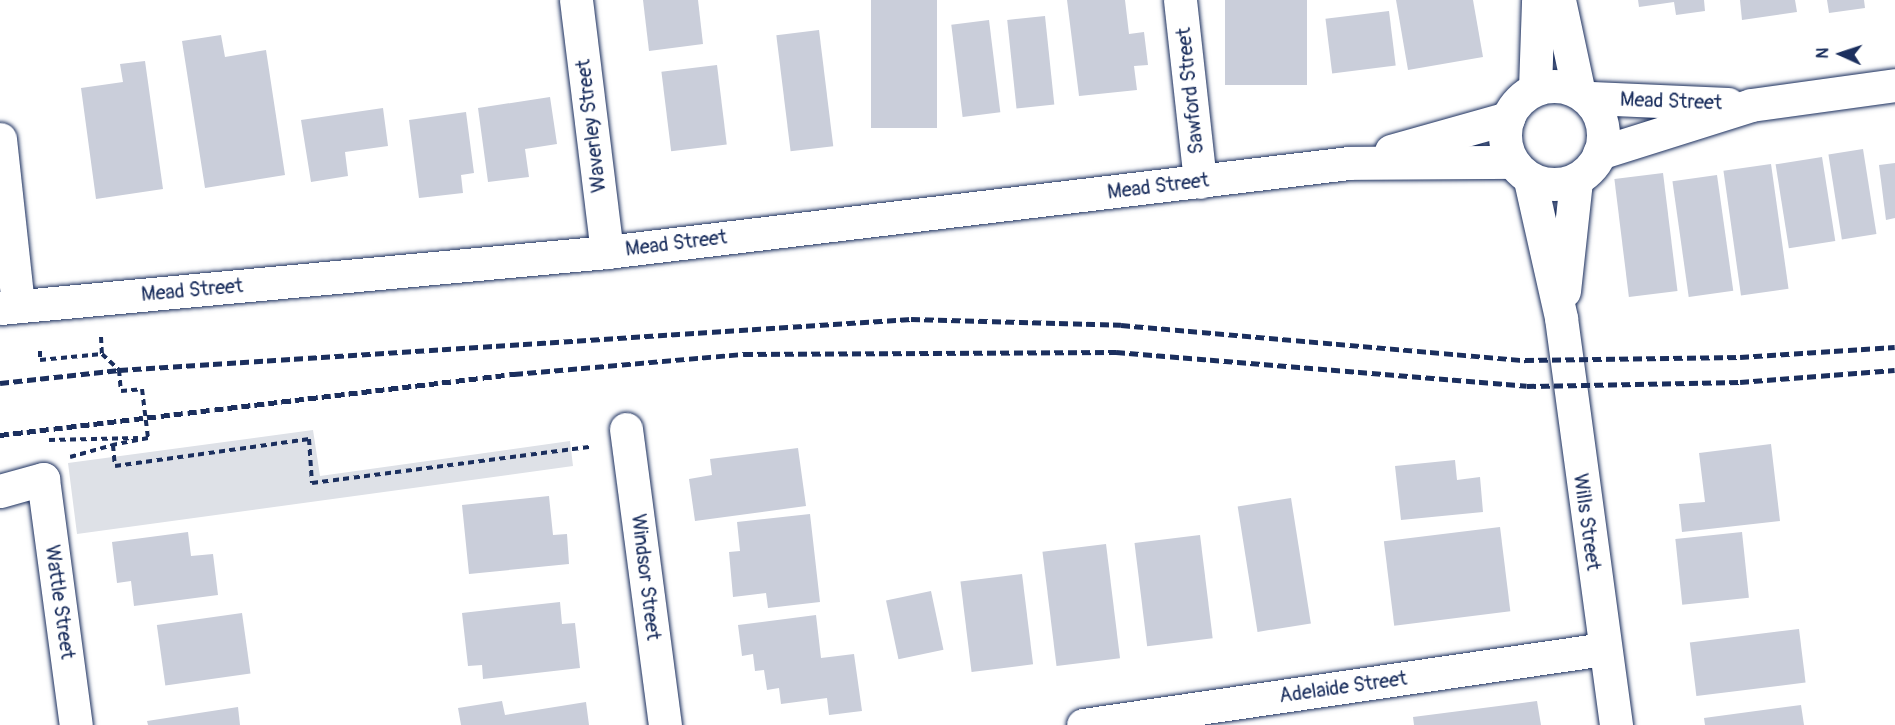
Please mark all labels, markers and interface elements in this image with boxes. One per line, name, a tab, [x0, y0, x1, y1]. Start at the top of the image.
north arrow	[1811, 24, 1871, 84]
street label: Sawford Street	[1171, 26, 1209, 156]
text: N	[1813, 47, 1833, 59]
street label: Waverley Street	[571, 58, 611, 194]
street label: Mead Street	[1620, 87, 1722, 115]
street label: Mead Street	[1106, 168, 1210, 204]
street label: Mead Street	[624, 225, 728, 261]
street label: Mead Street	[140, 274, 244, 306]
street label: Wills Street	[1568, 472, 1606, 572]
street label: Windsor Street	[626, 513, 666, 641]
street label: Wattle Street	[40, 543, 80, 661]
street label: Adelaide Street	[1278, 666, 1408, 708]

